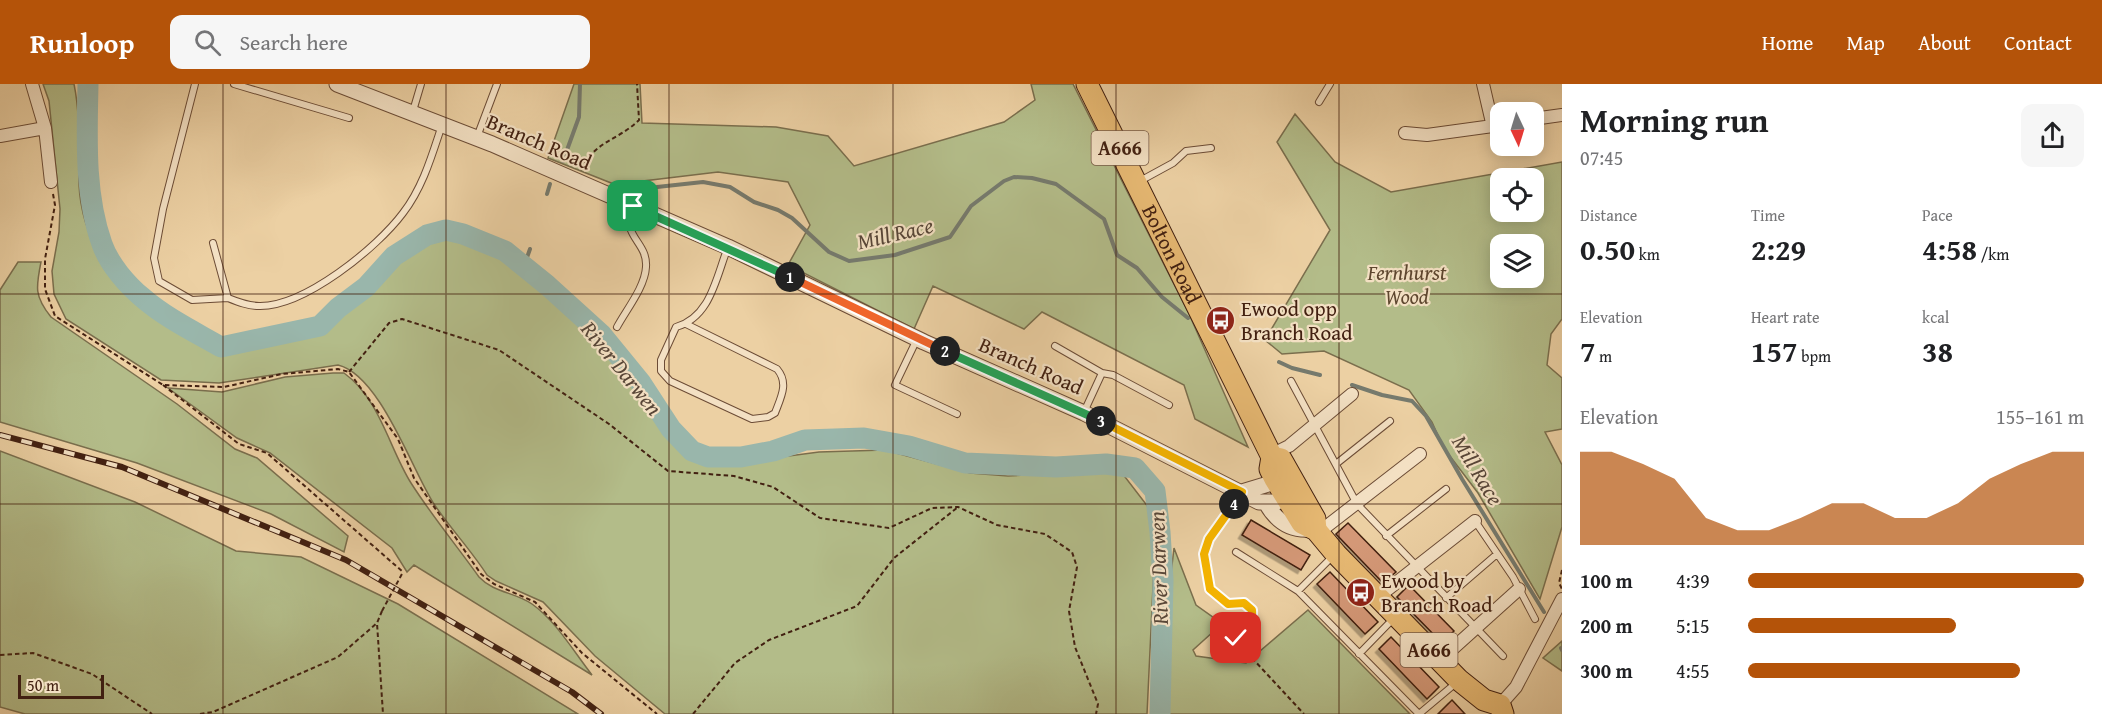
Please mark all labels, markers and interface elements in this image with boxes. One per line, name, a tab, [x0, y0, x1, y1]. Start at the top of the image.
search box	[170, 15, 590, 69]
text: Runloop	[30, 22, 134, 63]
icon: search	[191, 26, 224, 59]
text: Search here	[239, 26, 348, 58]
text: Home	[1762, 27, 1813, 58]
text: Map	[1846, 27, 1885, 58]
text: About	[1918, 27, 1971, 58]
text: Contact	[2004, 27, 2072, 58]
text: Morning run	[1580, 96, 1769, 144]
north arrow	[1490, 102, 1544, 156]
map controls	[1490, 102, 1544, 288]
button: share	[2021, 104, 2084, 167]
street label: Branch Road	[482, 106, 597, 178]
road number: A666	[1092, 131, 1148, 165]
text: 07:45	[1580, 143, 1623, 172]
button: locate	[1490, 168, 1544, 222]
pin	[607, 180, 658, 231]
icon: arrive	[616, 189, 649, 222]
street label: Bolton Road	[1134, 199, 1210, 310]
text: Distance	[1580, 203, 1637, 227]
text: Time	[1751, 203, 1785, 227]
text: Pace	[1922, 203, 1953, 227]
water label: Mill Race	[854, 209, 936, 257]
text: 0.50	[1580, 227, 1635, 271]
text: 2:29	[1751, 227, 1806, 271]
text: 4:58	[1922, 227, 1977, 271]
button: layers	[1490, 234, 1544, 288]
text: km	[1635, 242, 1660, 266]
text: /km	[1977, 242, 2009, 266]
park label: Fernhurst Wood	[1367, 257, 1447, 312]
pin: 1	[775, 262, 805, 292]
text: 1	[786, 265, 794, 289]
place label: Ewood opp Branch Road	[1241, 293, 1353, 348]
bus stop icon: Ewood opp Branch Road	[1204, 305, 1236, 337]
text: Elevation	[1580, 305, 1643, 329]
text: Heart rate	[1751, 305, 1820, 329]
text: kcal	[1922, 305, 1949, 329]
water label: River Darwen	[573, 313, 670, 422]
street label: Branch Road	[974, 329, 1089, 403]
text: 7	[1580, 329, 1596, 373]
text: 157	[1751, 329, 1798, 373]
text: 38	[1922, 329, 1953, 373]
pin: 2	[930, 336, 960, 366]
text: 2	[941, 339, 949, 363]
text: m	[1596, 344, 1612, 368]
text: bpm	[1798, 344, 1831, 368]
text: Elevation	[1580, 402, 1658, 431]
text: 155–161 m	[1996, 402, 2084, 431]
pin: 3	[1086, 406, 1116, 436]
text: 3	[1097, 409, 1105, 433]
water label: Mill Race	[1444, 429, 1512, 511]
pin: 4	[1219, 489, 1249, 519]
text: 4	[1230, 492, 1238, 516]
water label: River Darwen	[1140, 511, 1176, 626]
place label: Ewood by Branch Road	[1381, 565, 1493, 620]
text: 100 m	[1580, 566, 1633, 595]
text: 4:39	[1676, 566, 1710, 595]
bus stop icon: Ewood by Branch Road	[1344, 577, 1376, 609]
text: 200 m	[1580, 611, 1633, 640]
text: 5:15	[1676, 611, 1710, 640]
pin	[1210, 612, 1261, 663]
icon: check	[1219, 621, 1252, 654]
road number: A666	[1400, 633, 1458, 667]
text: 300 m	[1580, 656, 1633, 685]
text: 4:55	[1676, 656, 1710, 685]
scale bar	[18, 672, 104, 700]
text: 50 m	[27, 673, 59, 697]

